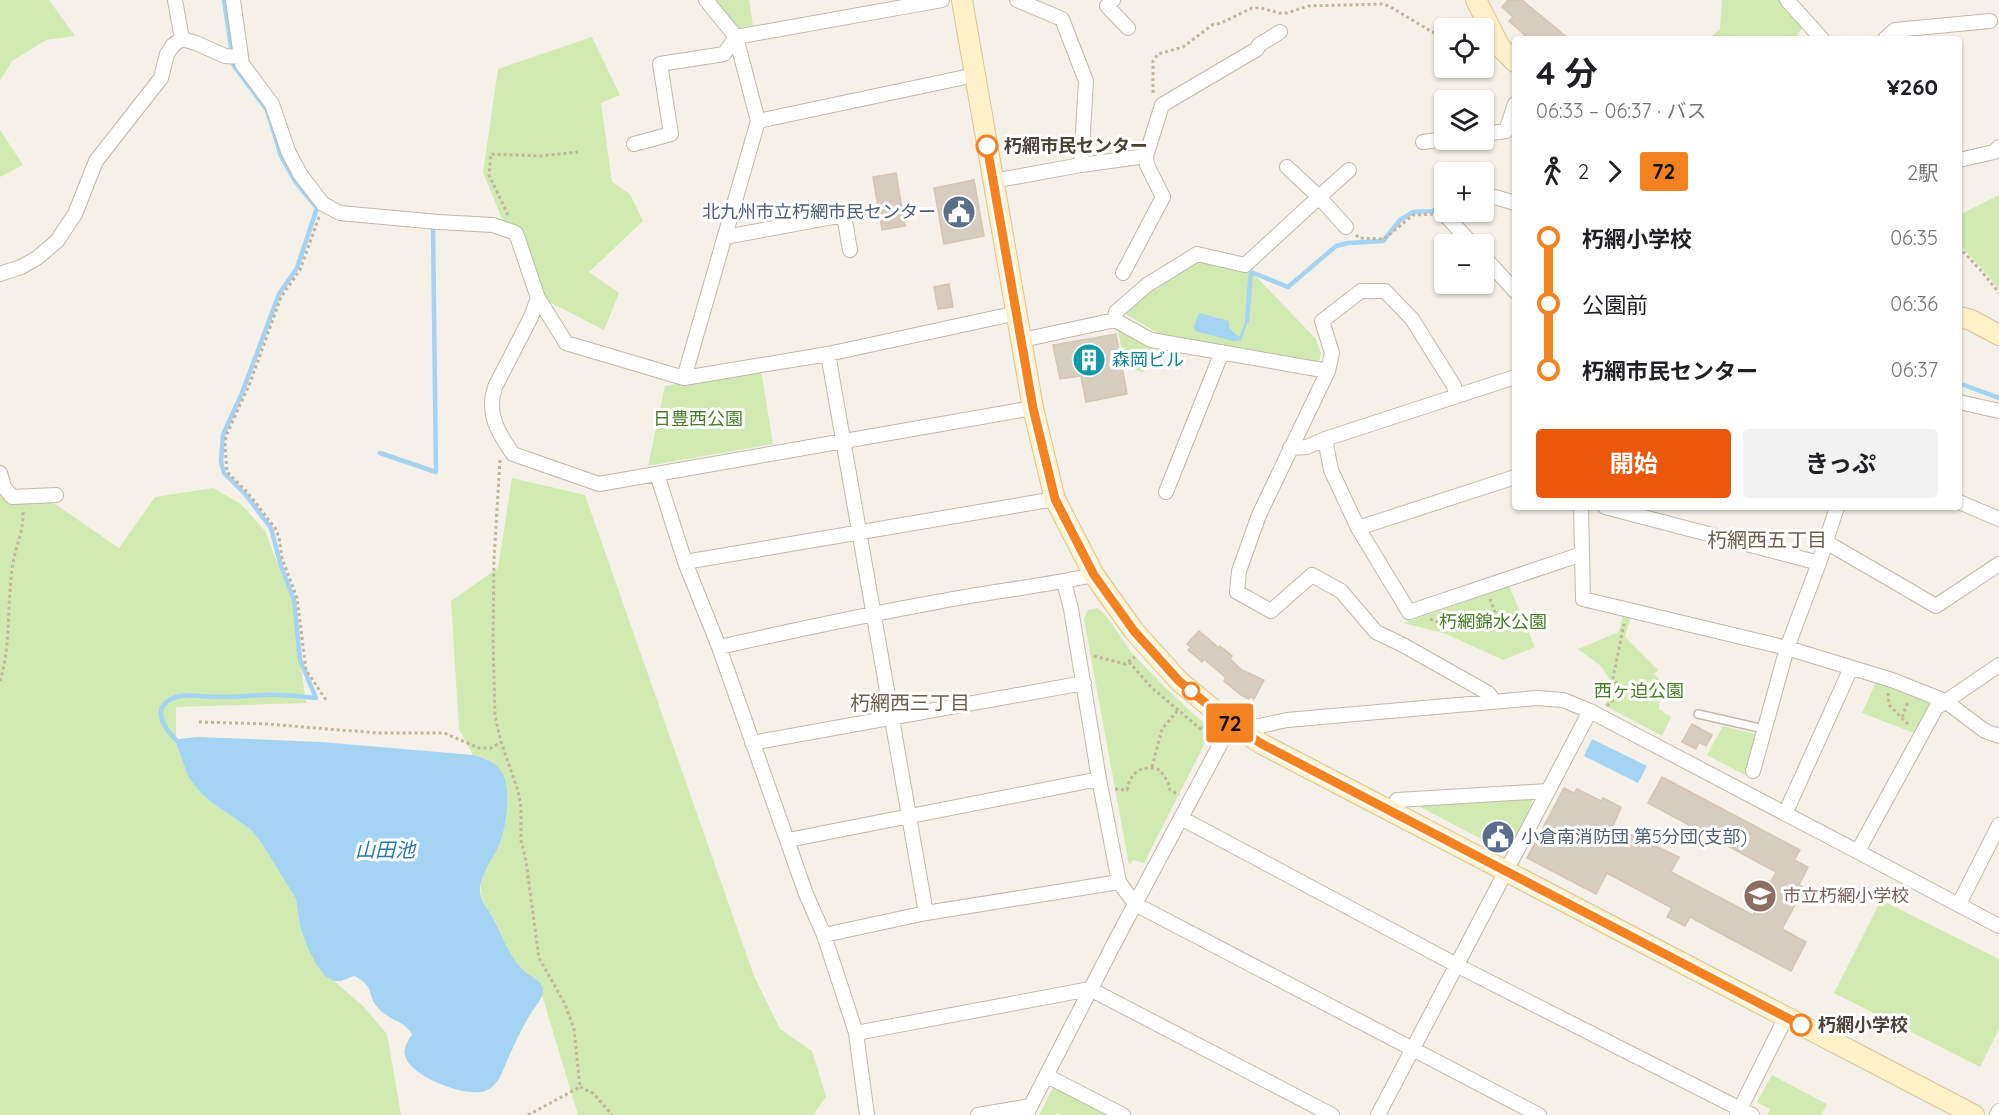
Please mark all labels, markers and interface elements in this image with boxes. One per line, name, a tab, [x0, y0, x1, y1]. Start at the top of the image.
map controls	[1434, 18, 1494, 294]
button: locate	[1434, 18, 1494, 78]
text: 4 分	[1536, 52, 1598, 93]
text: ¥260	[1887, 73, 1938, 101]
button: layers	[1434, 90, 1494, 150]
text: 06:33 – 06:37 · バス	[1536, 98, 1706, 123]
place label: 朽網市民センター	[1004, 134, 1148, 157]
marker: 朽網市民センター	[976, 135, 998, 157]
icon: walk	[1536, 155, 1569, 188]
icon: forward	[1598, 155, 1631, 188]
text: 72	[1652, 158, 1676, 184]
text: 2	[1578, 159, 1589, 184]
text: 2駅	[1907, 160, 1938, 185]
button: +	[1434, 162, 1494, 222]
public building icon: 北九州市立朽網市民センター	[941, 194, 977, 230]
place label: 北九州市立朽網市民センター	[702, 200, 936, 223]
text: 朽網小学校	[1582, 225, 1692, 253]
text: 06:35	[1890, 225, 1938, 250]
button: −	[1434, 234, 1494, 294]
text: 公園前	[1582, 291, 1648, 319]
text: 06:36	[1890, 291, 1938, 316]
building icon: 森岡ビル	[1071, 342, 1107, 378]
place label: 森岡ビル	[1112, 348, 1184, 371]
text: 朽網市民センター	[1582, 357, 1758, 385]
text: 06:37	[1891, 357, 1938, 382]
park label: 日豊西公園	[653, 407, 743, 430]
button: 開始	[1536, 429, 1731, 498]
button: きっぷ	[1743, 429, 1938, 498]
district label: 朽網西五丁目	[1707, 527, 1827, 552]
park label: 朽網錦水公園	[1439, 610, 1547, 633]
park label: 西ヶ迫公園	[1594, 679, 1684, 702]
unlabelled marker	[1182, 682, 1200, 700]
district label: 朽網西三丁目	[850, 690, 970, 715]
line badge: 72	[1203, 704, 1257, 742]
text: 72	[1218, 710, 1242, 736]
public building icon: 小倉南消防団 第5分団(支部)	[1480, 819, 1516, 855]
place label: 小倉南消防団 第5分団(支部)	[1521, 825, 1747, 848]
water label: 山田池	[355, 837, 417, 862]
school or university icon: 市立朽網小学校	[1742, 878, 1778, 914]
place label: 市立朽網小学校	[1783, 884, 1909, 907]
place label: 朽網小学校	[1818, 1013, 1908, 1036]
marker: 朽網小学校	[1790, 1014, 1812, 1036]

